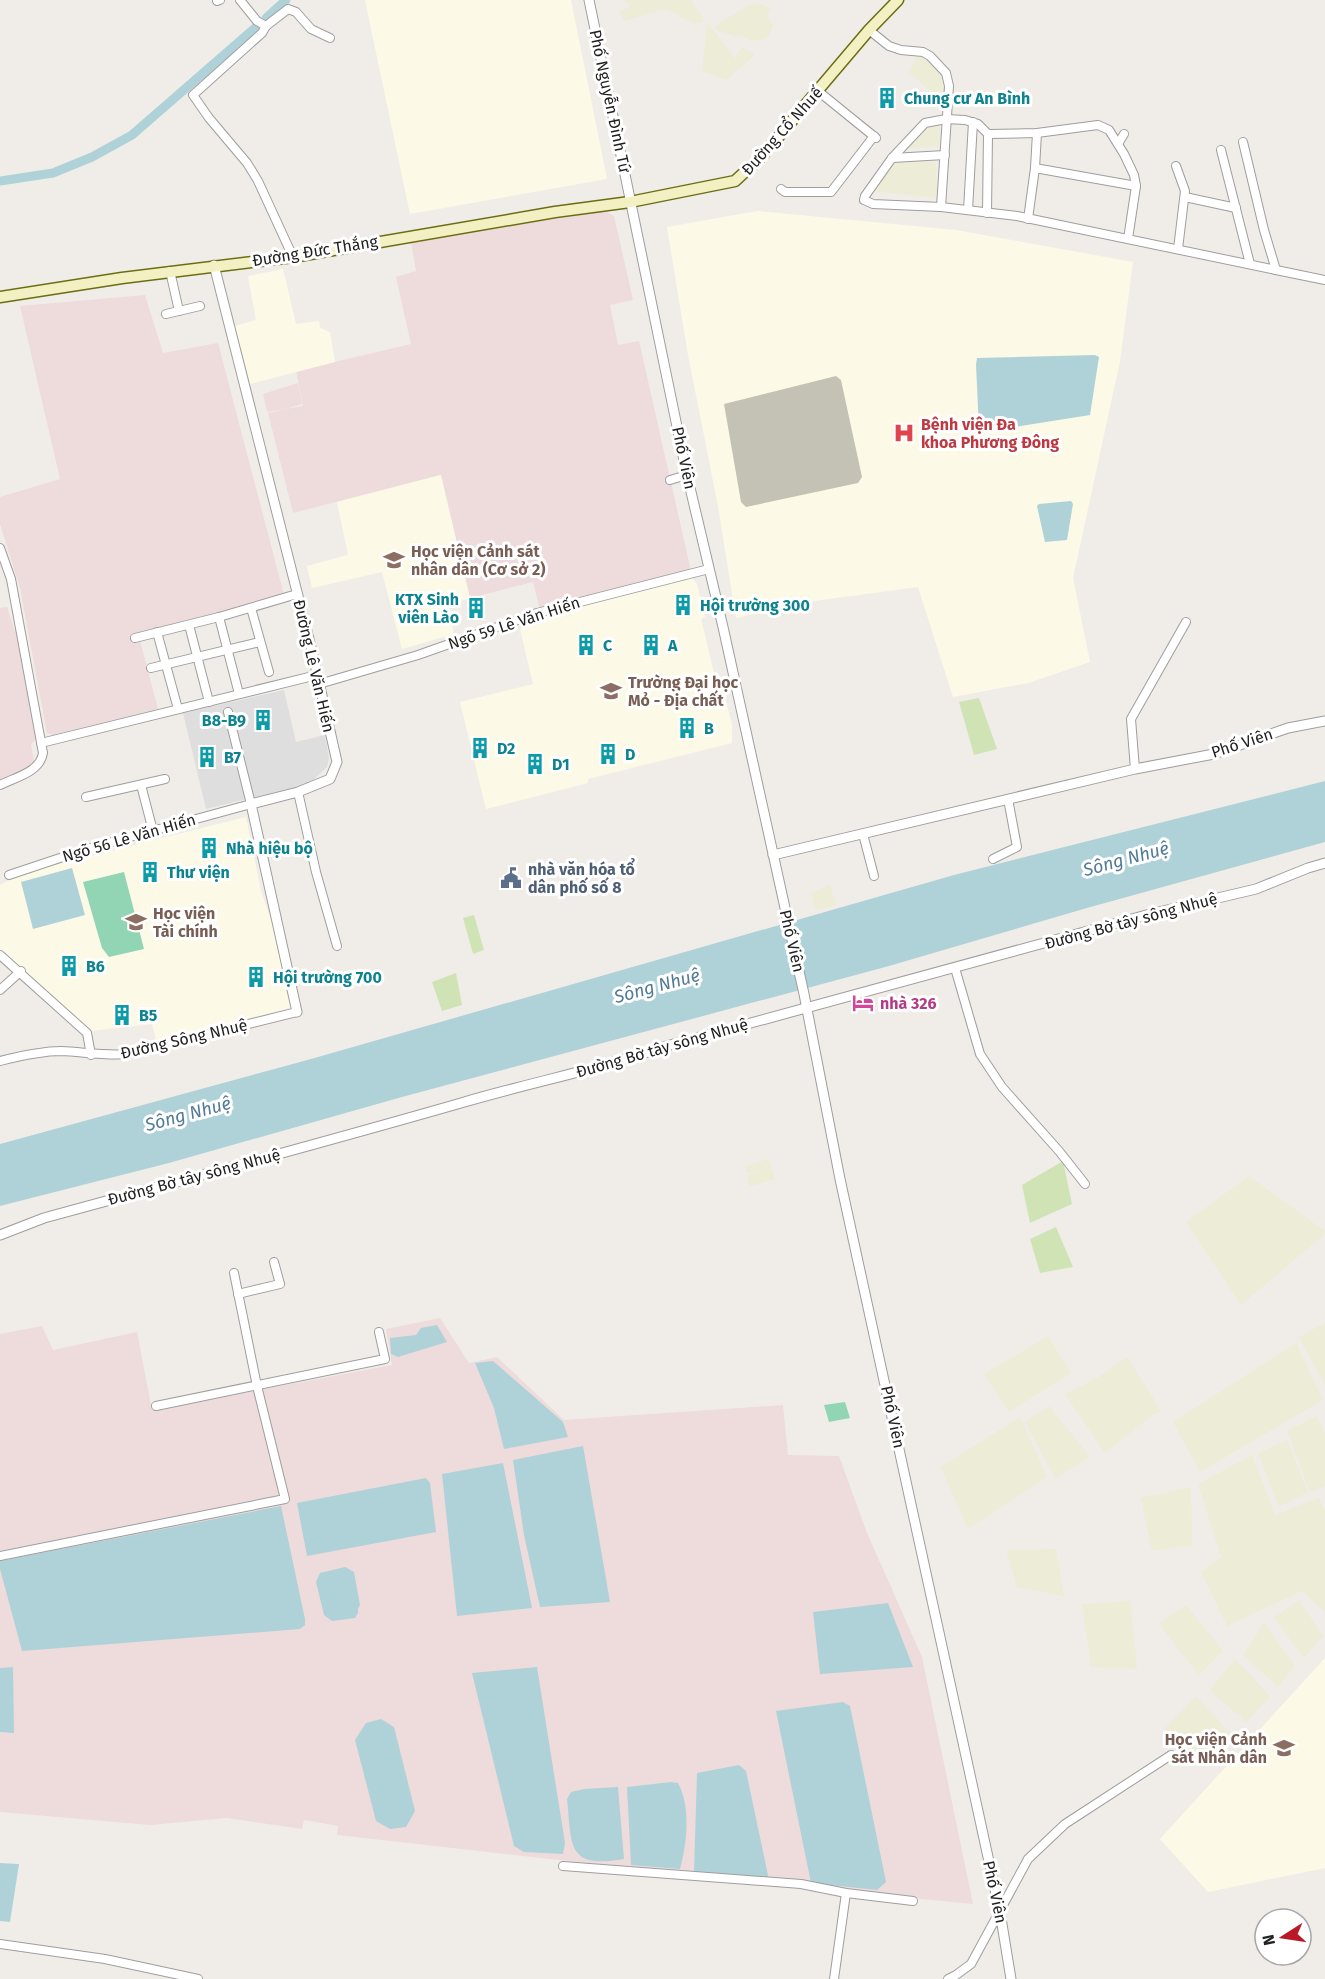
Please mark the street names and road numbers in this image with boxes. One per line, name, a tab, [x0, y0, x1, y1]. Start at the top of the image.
street label: Phố Nguyễn Đình Tứ	[586, 28, 635, 175]
street label: Đường Cổ Nhuế	[737, 82, 827, 179]
street label: Đường Đức Thắng	[250, 230, 380, 270]
street label: Phố Viên	[668, 425, 701, 491]
street label: Ngõ 59 Lê Văn Hiến	[445, 592, 582, 653]
street label: Đường Lê Văn Hiến	[289, 597, 340, 734]
street label: Phố Viên	[1209, 723, 1275, 762]
street label: Ngõ 56 Lê Văn Hiến	[60, 809, 198, 866]
street label: Đường Bờ tây sông Nhuệ	[1043, 889, 1219, 953]
street label: Phố Viên	[776, 908, 809, 974]
street label: Đường Bờ tây sông Nhuệ	[574, 1014, 750, 1082]
street label: Đường Sông Nhuệ	[119, 1015, 249, 1063]
street label: Đường Bờ tây sông Nhuệ	[106, 1145, 282, 1209]
street label: Phố Viên	[877, 1384, 910, 1450]
street label: Phố Viên	[979, 1859, 1012, 1925]

